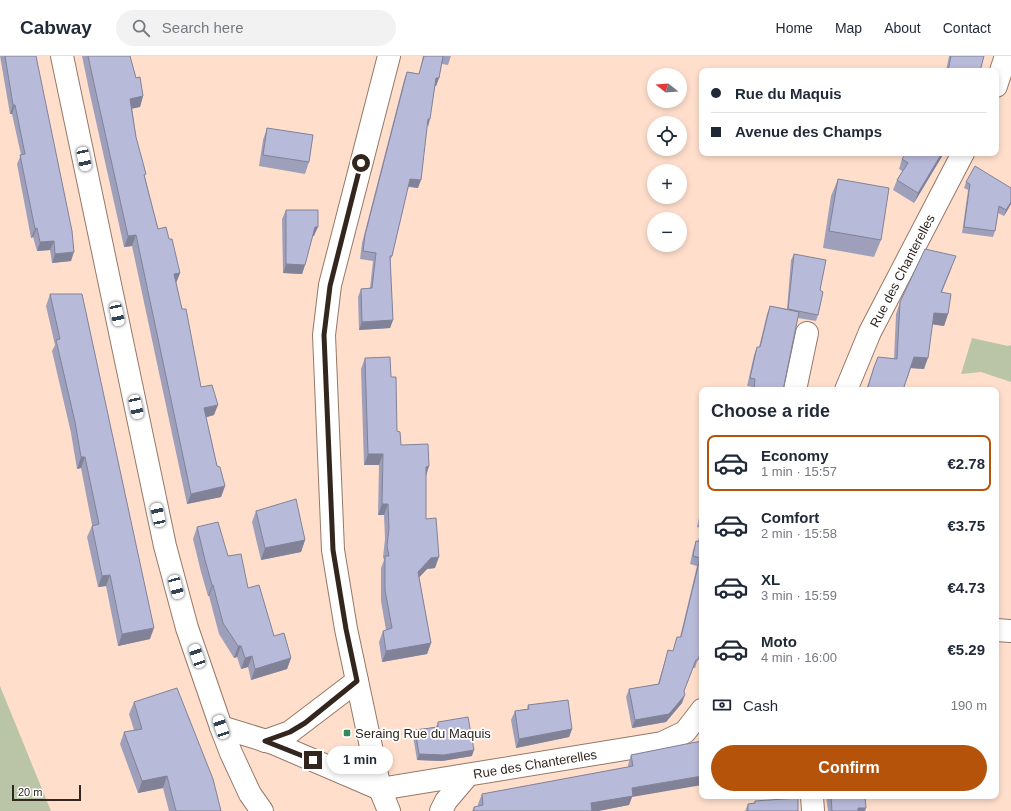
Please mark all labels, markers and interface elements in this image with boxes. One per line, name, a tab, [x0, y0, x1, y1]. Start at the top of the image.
search box	[116, 10, 396, 46]
text: Cabway	[20, 17, 92, 38]
icon: search	[130, 17, 152, 39]
text: Search here	[162, 19, 244, 36]
text: Home	[776, 20, 813, 36]
text: Map	[835, 20, 862, 36]
text: About	[884, 20, 921, 36]
text: Contact	[943, 20, 991, 36]
north arrow	[647, 68, 687, 108]
map controls	[647, 68, 687, 252]
text: Rue du Maquis	[735, 85, 842, 102]
button: locate	[647, 116, 687, 156]
text: Avenue des Champs	[735, 123, 882, 140]
car	[76, 146, 92, 172]
route start	[352, 154, 370, 172]
button: +	[647, 164, 687, 204]
street label: Rue des Chanterelles	[866, 211, 938, 330]
button: −	[647, 212, 687, 252]
car	[109, 301, 125, 327]
car	[128, 394, 144, 420]
text: Choose a ride	[711, 401, 830, 421]
icon: car	[713, 445, 749, 481]
text: Economy	[761, 447, 829, 464]
text: €2.78	[947, 455, 985, 472]
text: 1 min · 15:57	[761, 464, 837, 479]
car	[150, 502, 166, 528]
icon: car	[713, 507, 749, 543]
text: Comfort	[761, 509, 819, 526]
text: €3.75	[947, 517, 985, 534]
text: 2 min · 15:58	[761, 526, 837, 541]
icon: car	[713, 569, 749, 605]
text: XL	[761, 571, 780, 588]
car	[167, 574, 185, 600]
text: €4.73	[947, 579, 985, 596]
text: 3 min · 15:59	[761, 588, 837, 603]
icon: car	[713, 631, 749, 667]
text: Moto	[761, 633, 797, 650]
text: €5.29	[947, 641, 985, 658]
car	[187, 643, 207, 669]
text: 4 min · 16:00	[761, 650, 837, 665]
icon: cash	[711, 694, 733, 716]
text: Cash	[743, 697, 778, 714]
text: 190 m	[951, 698, 987, 713]
car	[211, 714, 231, 740]
place label: Seraing Rue du Maquis	[355, 726, 491, 741]
marker: Seraing Rue du Maquis	[342, 728, 352, 738]
button: Confirm	[711, 745, 987, 791]
callout: 1 min	[327, 746, 393, 774]
street label: Rue des Chanterelles	[472, 746, 598, 781]
route end	[304, 751, 322, 769]
text: 1 min	[343, 752, 377, 767]
scale bar	[12, 783, 81, 802]
text: 20 m	[18, 786, 42, 798]

